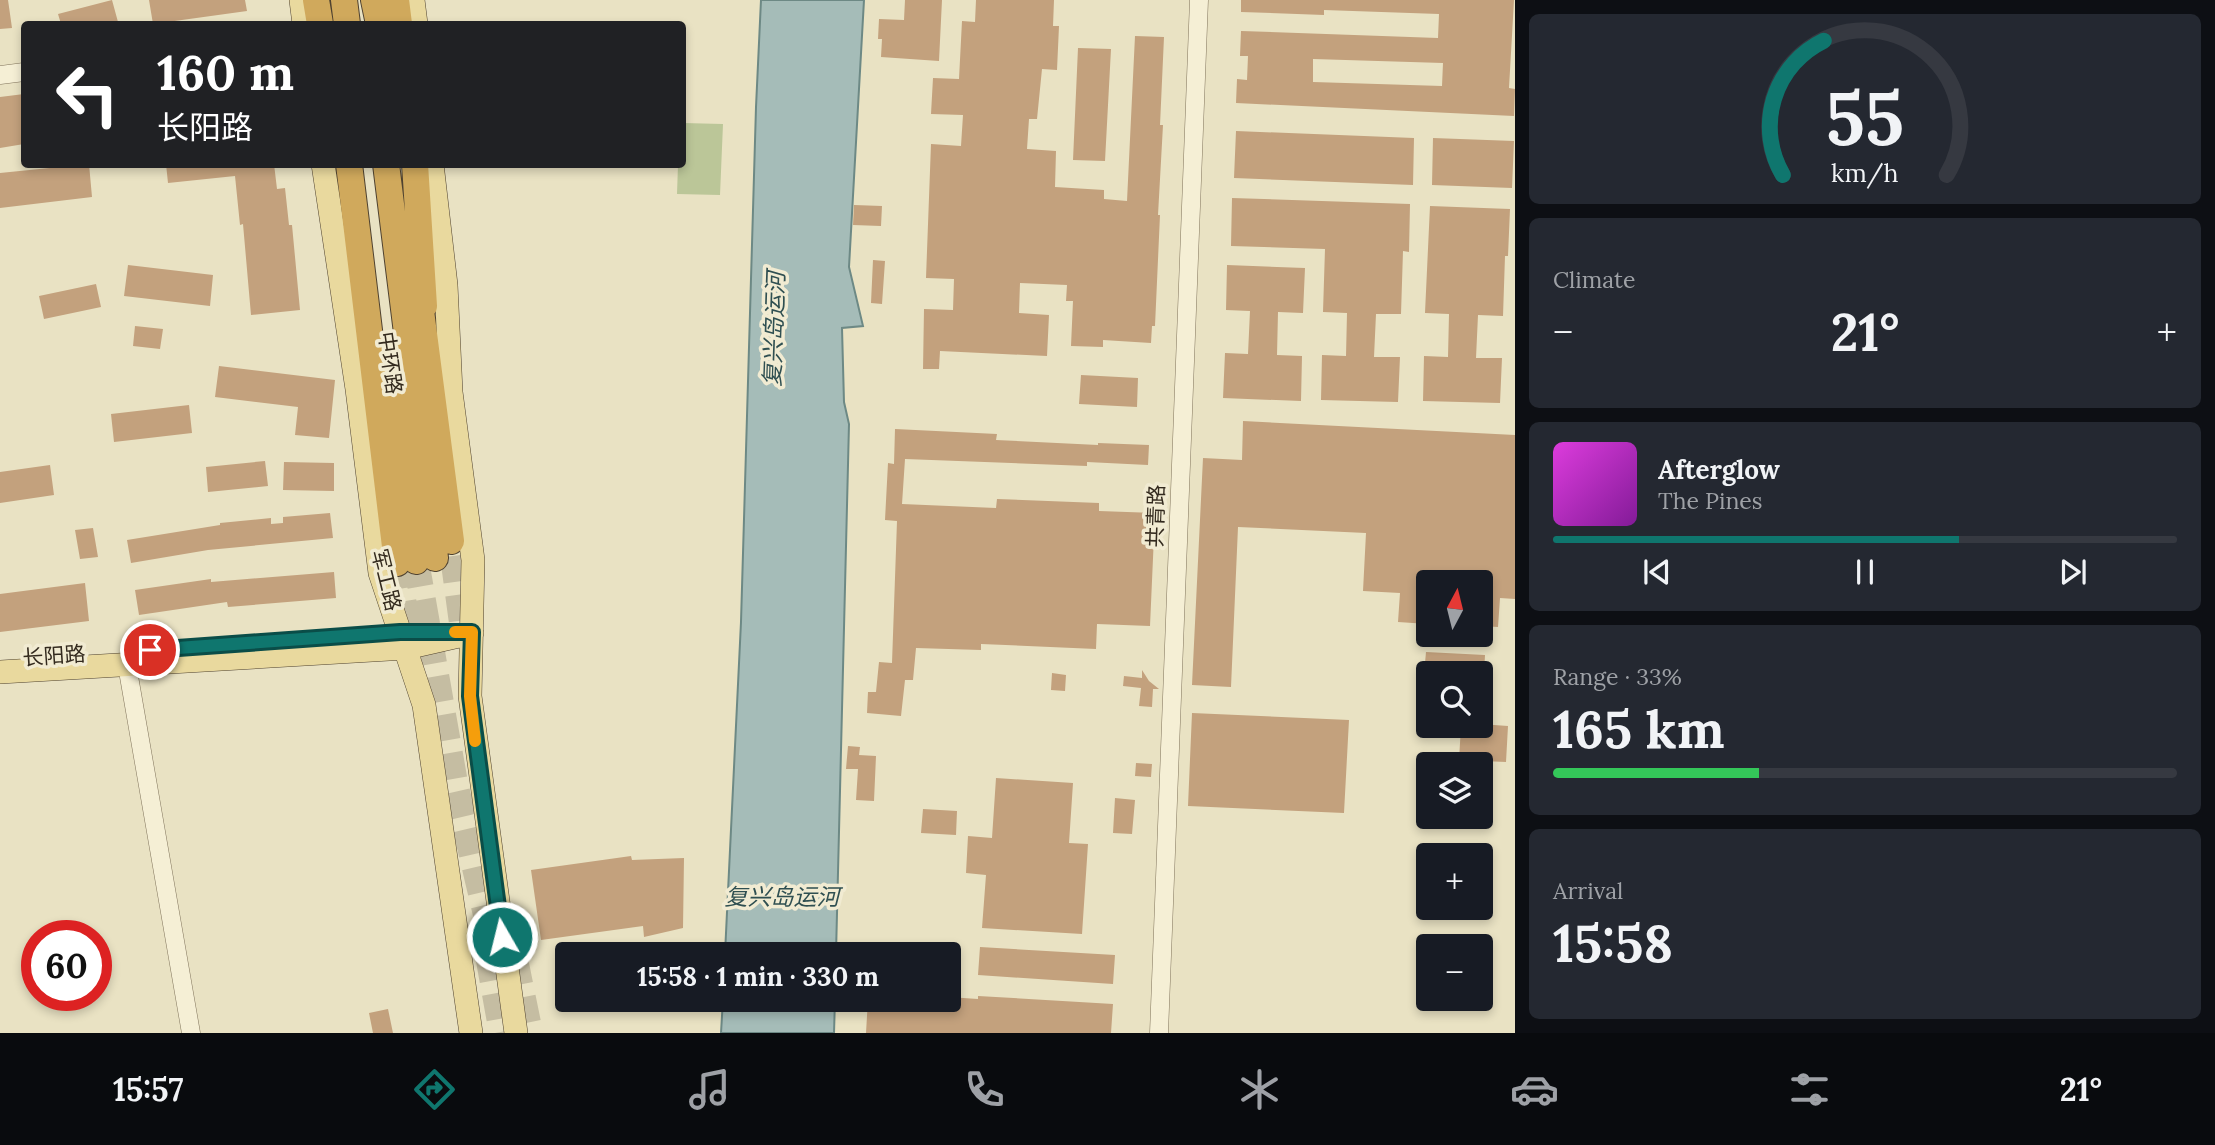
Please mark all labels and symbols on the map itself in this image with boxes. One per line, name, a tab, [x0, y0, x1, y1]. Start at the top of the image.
water label: 复兴岛运河	[757, 267, 790, 387]
street label: 中环路	[373, 330, 408, 396]
street label: 共青路	[1141, 484, 1170, 548]
street label: 军工路	[366, 546, 407, 614]
north arrow	[1416, 570, 1493, 648]
pin	[120, 620, 180, 680]
street label: 长阳路	[22, 640, 86, 671]
water label: 复兴岛运河	[725, 882, 844, 911]
position arrow	[465, 900, 539, 974]
speed limit sign: 60	[21, 920, 112, 1011]

